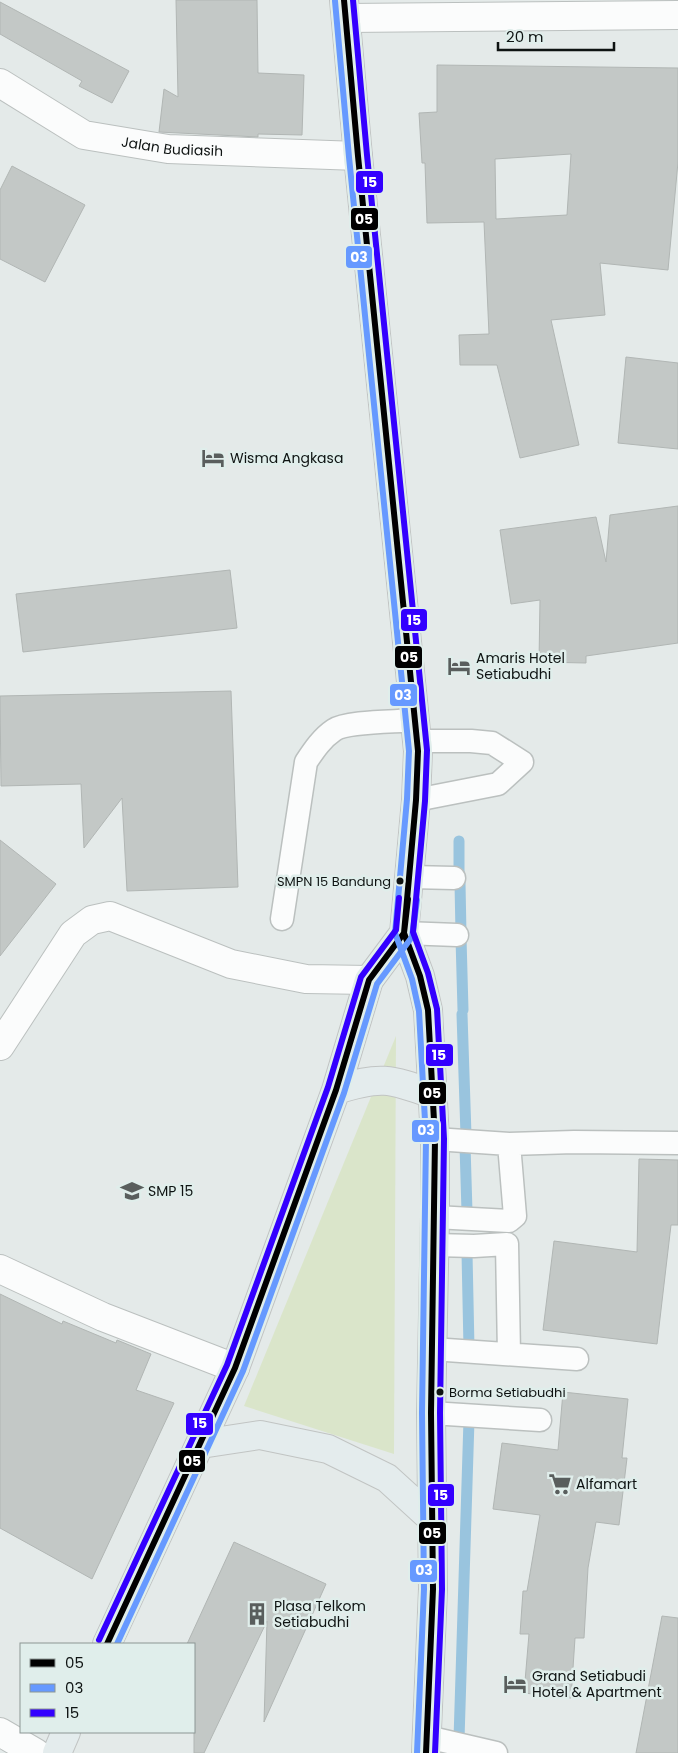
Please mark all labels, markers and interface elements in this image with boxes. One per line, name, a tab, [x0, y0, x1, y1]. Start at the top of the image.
scale bar	[498, 20, 614, 52]
text: 20 m	[506, 26, 544, 47]
street label: Jalan Budiasih	[120, 131, 223, 161]
line badge: 15	[355, 170, 384, 194]
text: 15	[363, 172, 377, 192]
line badge: 05	[350, 207, 379, 231]
text: 05	[355, 209, 373, 229]
line badge: 03	[345, 245, 373, 269]
text: 03	[350, 247, 368, 267]
hotel icon: Wisma Angkasa	[200, 445, 226, 471]
place label: Wisma Angkasa	[230, 448, 343, 468]
line badge: 15	[400, 608, 428, 632]
text: 15	[407, 610, 421, 630]
line badge: 05	[394, 645, 423, 669]
text: 05	[400, 647, 418, 667]
place label: Amaris Hotel Setiabudhi	[476, 648, 565, 684]
hotel icon: Amaris Hotel Setiabudhi	[446, 653, 472, 679]
line badge: 03	[389, 683, 418, 707]
text: 03	[394, 685, 412, 705]
place label: SMPN 15 Bandung	[277, 872, 391, 891]
marker: SMPN 15 Bandung	[395, 876, 405, 886]
line badge: 15	[425, 1043, 454, 1067]
text: 15	[432, 1045, 446, 1065]
line badge: 05	[418, 1081, 447, 1105]
text: 05	[423, 1083, 441, 1103]
line badge: 03	[411, 1119, 440, 1143]
text: 03	[417, 1120, 435, 1140]
school or university icon: SMP 15	[119, 1178, 145, 1204]
place label: SMP 15	[148, 1181, 193, 1201]
place label: Borma Setiabudhi	[449, 1383, 566, 1402]
marker: Borma Setiabudhi	[435, 1387, 445, 1397]
line badge: 15	[185, 1412, 214, 1436]
text: 15	[193, 1413, 207, 1433]
line badge: 05	[178, 1449, 206, 1473]
text: 05	[183, 1451, 201, 1471]
supermarket icon: Alfamart	[547, 1471, 573, 1497]
place label: Alfamart	[576, 1474, 637, 1494]
line badge: 15	[427, 1483, 455, 1507]
text: 15	[434, 1485, 448, 1505]
line badge: 05	[418, 1521, 447, 1545]
text: 05	[423, 1523, 441, 1543]
line badge: 03	[409, 1559, 438, 1583]
text: 03	[415, 1560, 433, 1580]
place label: Plasa Telkom Setiabudhi	[274, 1596, 366, 1632]
building icon: Plasa Telkom Setiabudhi	[244, 1601, 270, 1627]
legend	[20, 1643, 195, 1733]
text: 05	[65, 1652, 84, 1673]
place label: Grand Setiabudi Hotel & Apartment	[532, 1666, 662, 1702]
hotel icon: Grand Setiabudi Hotel & Apartment	[502, 1671, 528, 1697]
text: 03	[65, 1677, 83, 1698]
text: 15	[65, 1702, 79, 1723]

